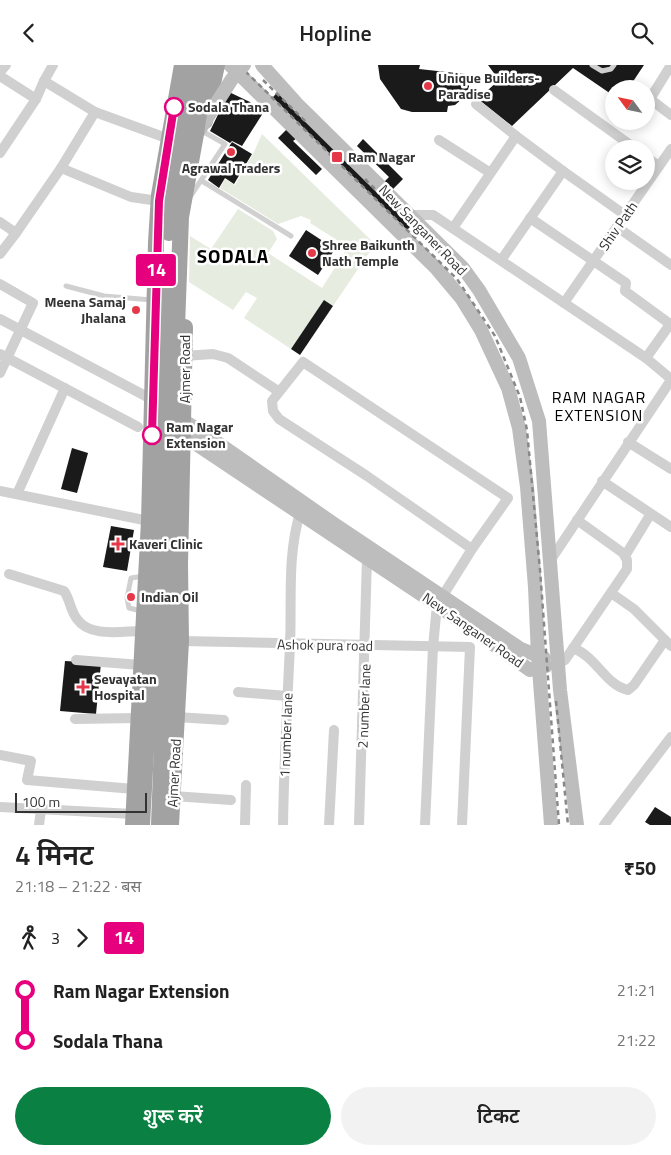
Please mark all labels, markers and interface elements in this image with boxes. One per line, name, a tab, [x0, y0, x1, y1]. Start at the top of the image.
text: Hopline	[299, 16, 372, 50]
icon: back	[15, 19, 43, 47]
icon: search	[628, 19, 656, 47]
place label: Unique Builders- Paradise	[438, 67, 540, 104]
marker: Unique Builders- Paradise	[422, 80, 434, 92]
north arrow	[605, 80, 655, 130]
map controls	[605, 80, 655, 190]
place label: Sodala Thana	[188, 96, 269, 117]
marker: Sodala Thana	[164, 97, 184, 117]
button: layers	[605, 140, 655, 190]
marker: Agrawal Traders	[225, 146, 237, 158]
place label: Ram Nagar	[348, 146, 415, 167]
marker: Ram Nagar	[330, 150, 344, 164]
place label: Agrawal Traders	[182, 157, 281, 178]
street label: New Sanganer Road	[374, 179, 472, 280]
street label: Shiv Path	[593, 197, 642, 255]
place label: Shree Baikunth Nath Temple	[322, 234, 415, 271]
district label: SODALA	[197, 241, 269, 270]
marker: Shree Baikunth Nath Temple	[306, 247, 318, 259]
line badge: 14	[134, 254, 178, 286]
text: 14	[146, 256, 166, 283]
place label: Meena Samaj Jhalana	[45, 291, 126, 328]
marker: Meena Samaj Jhalana	[130, 304, 142, 316]
street label: Ajmer Road	[174, 335, 195, 403]
district label: RAM NAGAR EXTENSION	[552, 385, 646, 427]
place label: Ram Nagar Extension	[166, 416, 233, 453]
marker: Ram Nagar Extension	[142, 425, 162, 445]
place label: Kaveri Clinic	[129, 533, 203, 554]
marker: Kaveri Clinic	[111, 537, 125, 551]
place label: Indian Oil	[141, 586, 199, 607]
street label: New Sanganer Road	[418, 587, 528, 672]
marker: Indian Oil	[125, 591, 137, 603]
street label: Ashok pura road	[277, 633, 373, 656]
street label: 2 number lane	[352, 663, 375, 749]
place label: Sevayatan Hospital	[94, 668, 157, 705]
marker: Sevayatan Hospital	[76, 680, 90, 694]
street label: 1 number lane	[274, 692, 297, 778]
street label: Ajmer Road	[161, 738, 186, 808]
scale bar	[15, 790, 148, 813]
text: 100 m	[22, 791, 60, 812]
text: 4 मिनट	[15, 833, 94, 876]
text: ₹50	[624, 853, 656, 882]
text: 21:18 – 21:22 · बस	[15, 874, 141, 898]
icon: walk	[15, 924, 43, 952]
icon: forward	[68, 924, 96, 952]
text: 14	[114, 924, 134, 951]
text: 3	[51, 926, 60, 950]
text: Ram Nagar Extension	[53, 976, 230, 1005]
text: 21:21	[617, 978, 656, 1002]
text: Sodala Thana	[53, 1026, 163, 1055]
text: 21:22	[617, 1028, 656, 1052]
button: शुरू करें	[15, 1087, 331, 1145]
button: टिकट	[341, 1087, 656, 1145]

